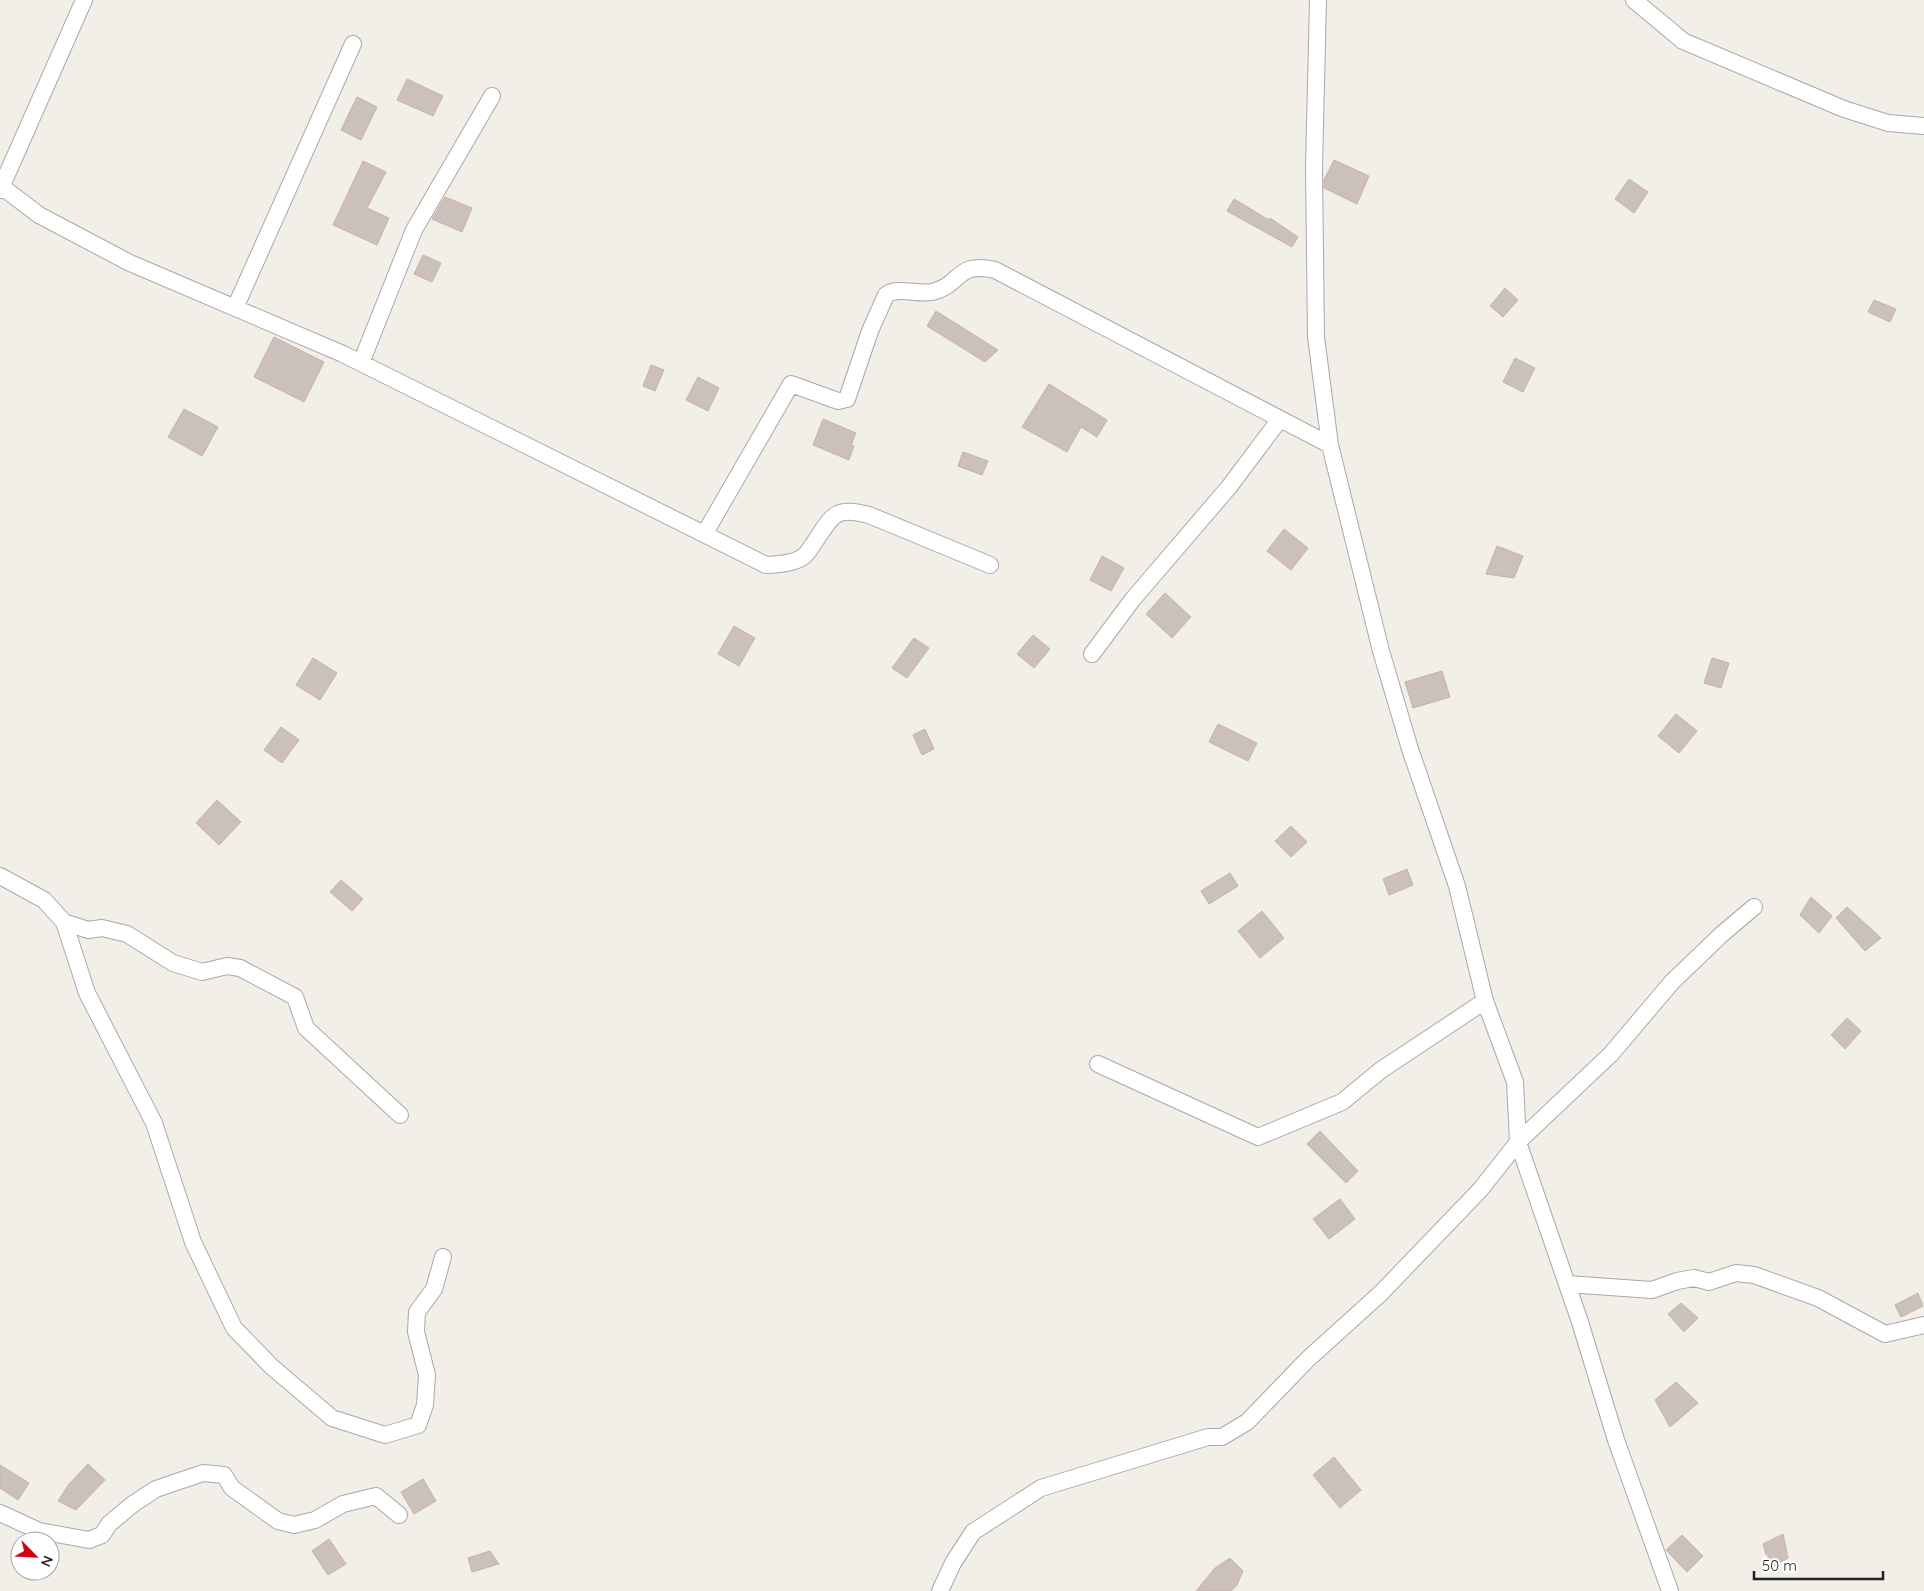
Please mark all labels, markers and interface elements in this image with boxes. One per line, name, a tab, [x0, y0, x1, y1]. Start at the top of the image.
north arrow	[10, 1531, 60, 1581]
scale bar	[1754, 1548, 1883, 1580]
text: N	[37, 1553, 57, 1570]
text: 50 m	[1762, 1556, 1797, 1575]

